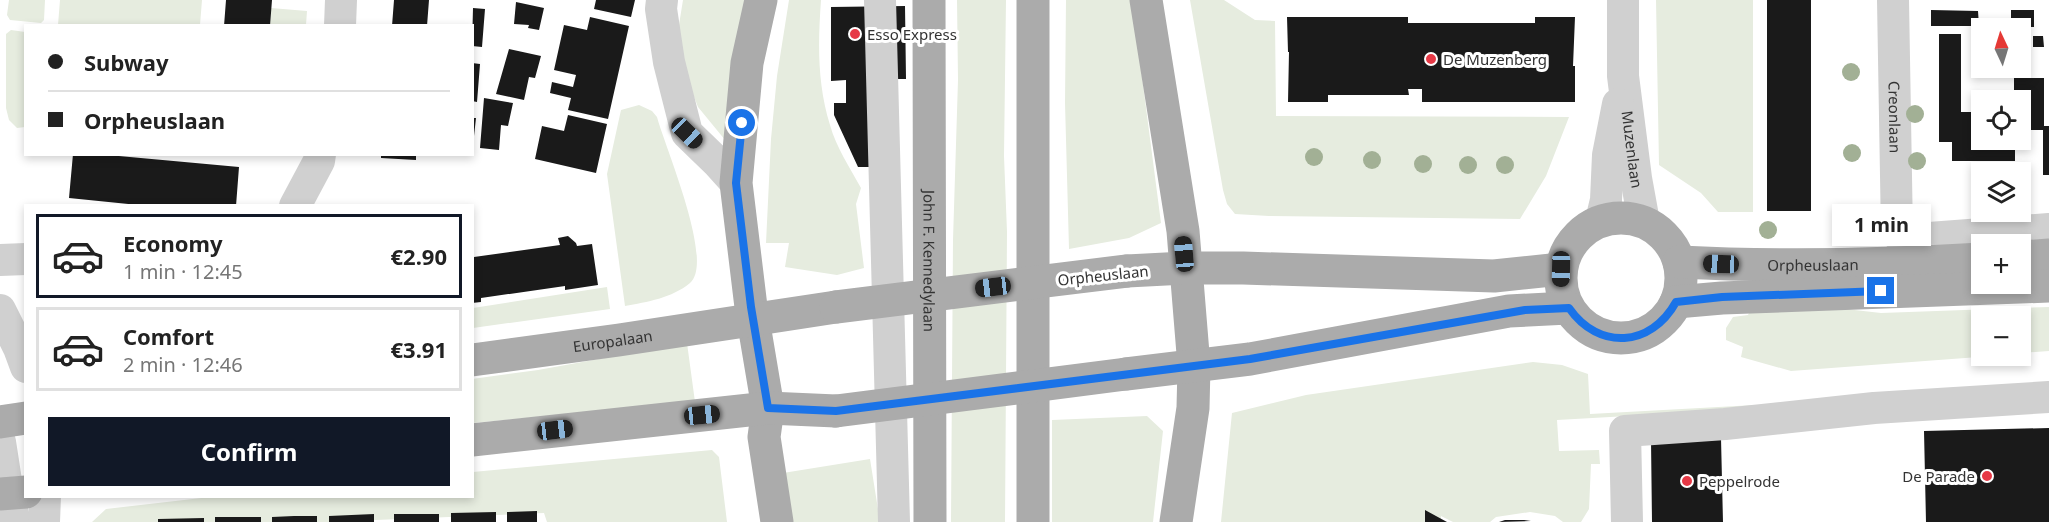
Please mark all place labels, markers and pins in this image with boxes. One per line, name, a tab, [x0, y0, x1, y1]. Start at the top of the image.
place label: Esso Express	[867, 24, 957, 44]
marker: Esso Express	[848, 27, 862, 41]
place label: De Muzenberg	[1443, 49, 1547, 69]
marker: De Muzenberg	[1424, 52, 1438, 66]
place label: De Parade	[1902, 466, 1975, 486]
marker: De Parade	[1980, 469, 1994, 483]
place label: Peppelrode	[1699, 471, 1780, 491]
marker: Peppelrode	[1680, 474, 1694, 488]

